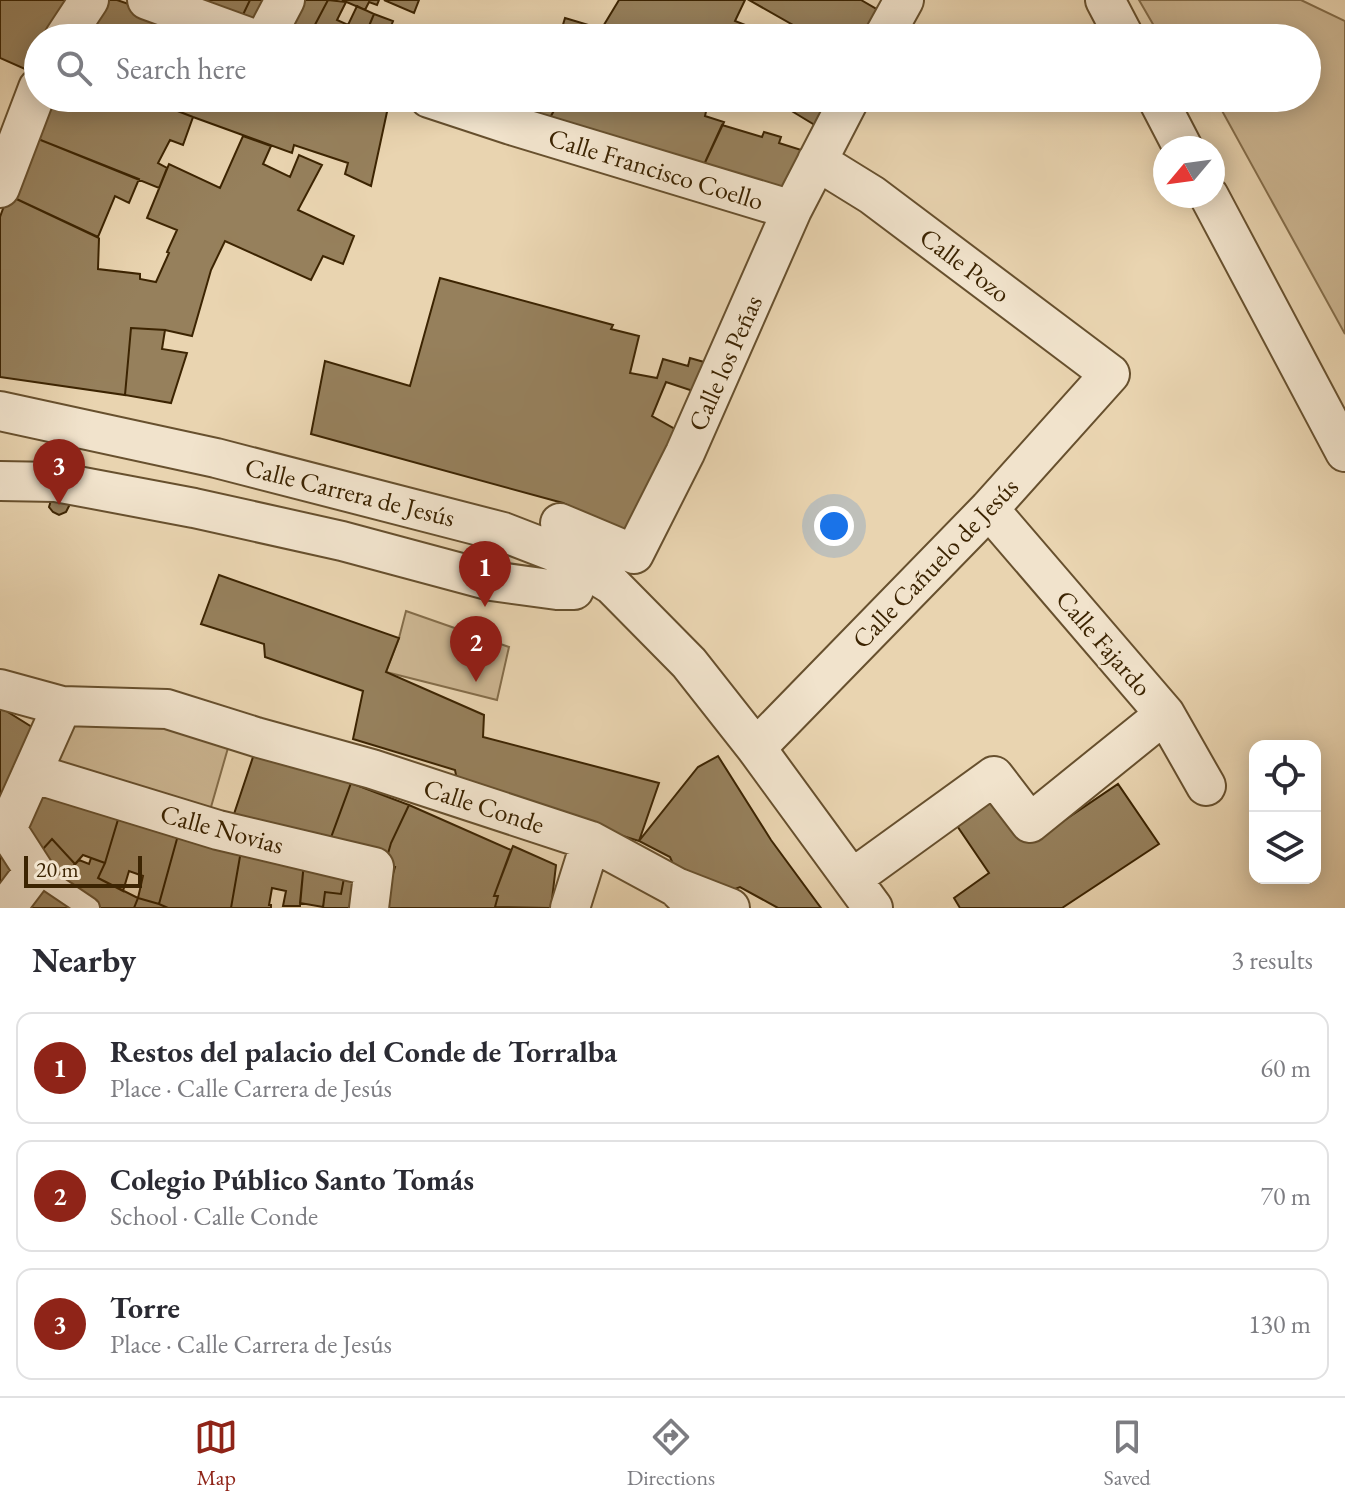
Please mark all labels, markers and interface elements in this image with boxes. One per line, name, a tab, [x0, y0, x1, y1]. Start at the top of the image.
search box	[24, 24, 1321, 112]
icon: search	[52, 46, 96, 90]
text: Search here	[116, 49, 246, 88]
street label: Calle Francisco Coello	[544, 120, 768, 218]
north arrow	[1153, 136, 1225, 208]
street label: Calle Pozo	[913, 220, 1017, 310]
street label: Calle los Peñas	[680, 290, 770, 436]
pin: 3	[33, 439, 85, 505]
street label: Calle Carrera de Jesús	[241, 449, 459, 535]
street label: Calle Cañuelo de Jesús	[845, 470, 1025, 656]
your location	[814, 506, 854, 546]
pin: 1	[459, 541, 511, 607]
street label: Calle Fajardo	[1048, 583, 1160, 703]
pin: 2	[450, 616, 502, 682]
map controls	[1249, 740, 1321, 884]
button: locate	[1249, 740, 1321, 812]
street label: Calle Conde	[419, 771, 549, 841]
street label: Calle Novias	[157, 796, 287, 862]
button: layers	[1249, 812, 1321, 884]
scale bar	[24, 852, 142, 888]
text: 20 m	[36, 855, 79, 884]
text: Nearby	[32, 938, 136, 982]
text: 3 results	[1232, 943, 1313, 977]
text: Restos del palacio del Conde de Torralba	[110, 1032, 617, 1071]
text: 1	[53, 1051, 67, 1085]
text: 60 m	[1261, 1051, 1311, 1085]
text: Place · Calle Carrera de Jesús	[110, 1071, 392, 1105]
text: Colegio Público Santo Tomás	[110, 1160, 474, 1199]
text: 2	[53, 1179, 67, 1213]
text: 70 m	[1261, 1179, 1311, 1213]
text: School · Calle Conde	[110, 1199, 318, 1233]
text: Torre	[110, 1288, 180, 1327]
text: 3	[53, 1307, 67, 1341]
text: 130 m	[1248, 1307, 1311, 1341]
text: Place · Calle Carrera de Jesús	[110, 1327, 392, 1361]
tab: Map	[194, 1415, 238, 1492]
tab: Directions	[627, 1415, 715, 1492]
tab: Saved	[1104, 1415, 1151, 1492]

